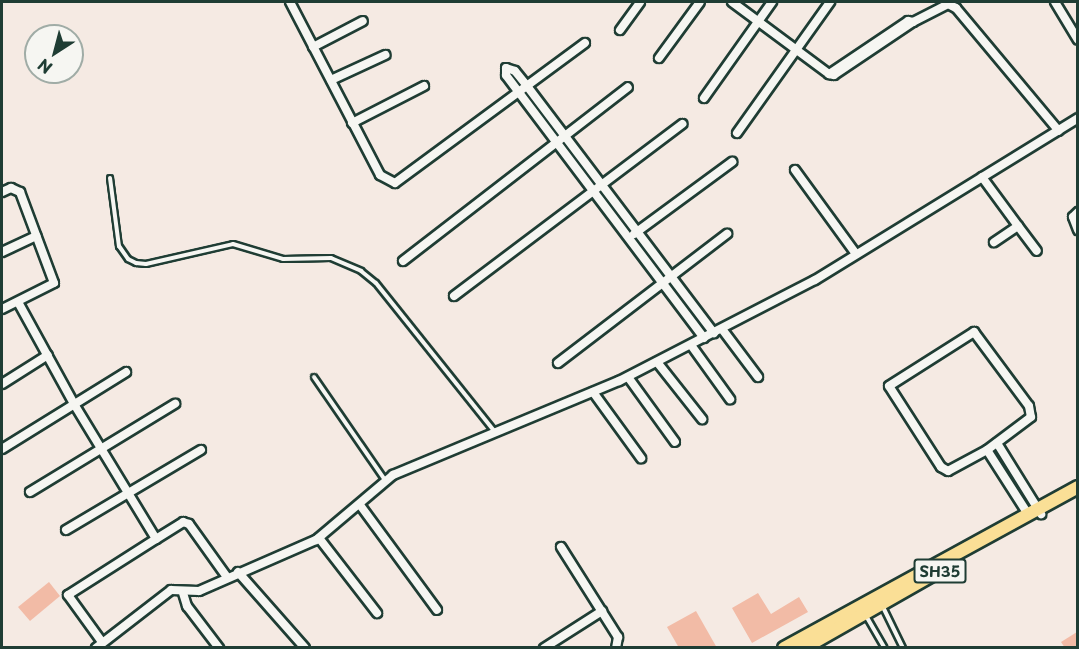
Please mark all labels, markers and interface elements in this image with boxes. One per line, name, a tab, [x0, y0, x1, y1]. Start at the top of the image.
north arrow	[24, 24, 84, 84]
text: N	[32, 54, 57, 80]
road number: SH35	[913, 559, 967, 583]

